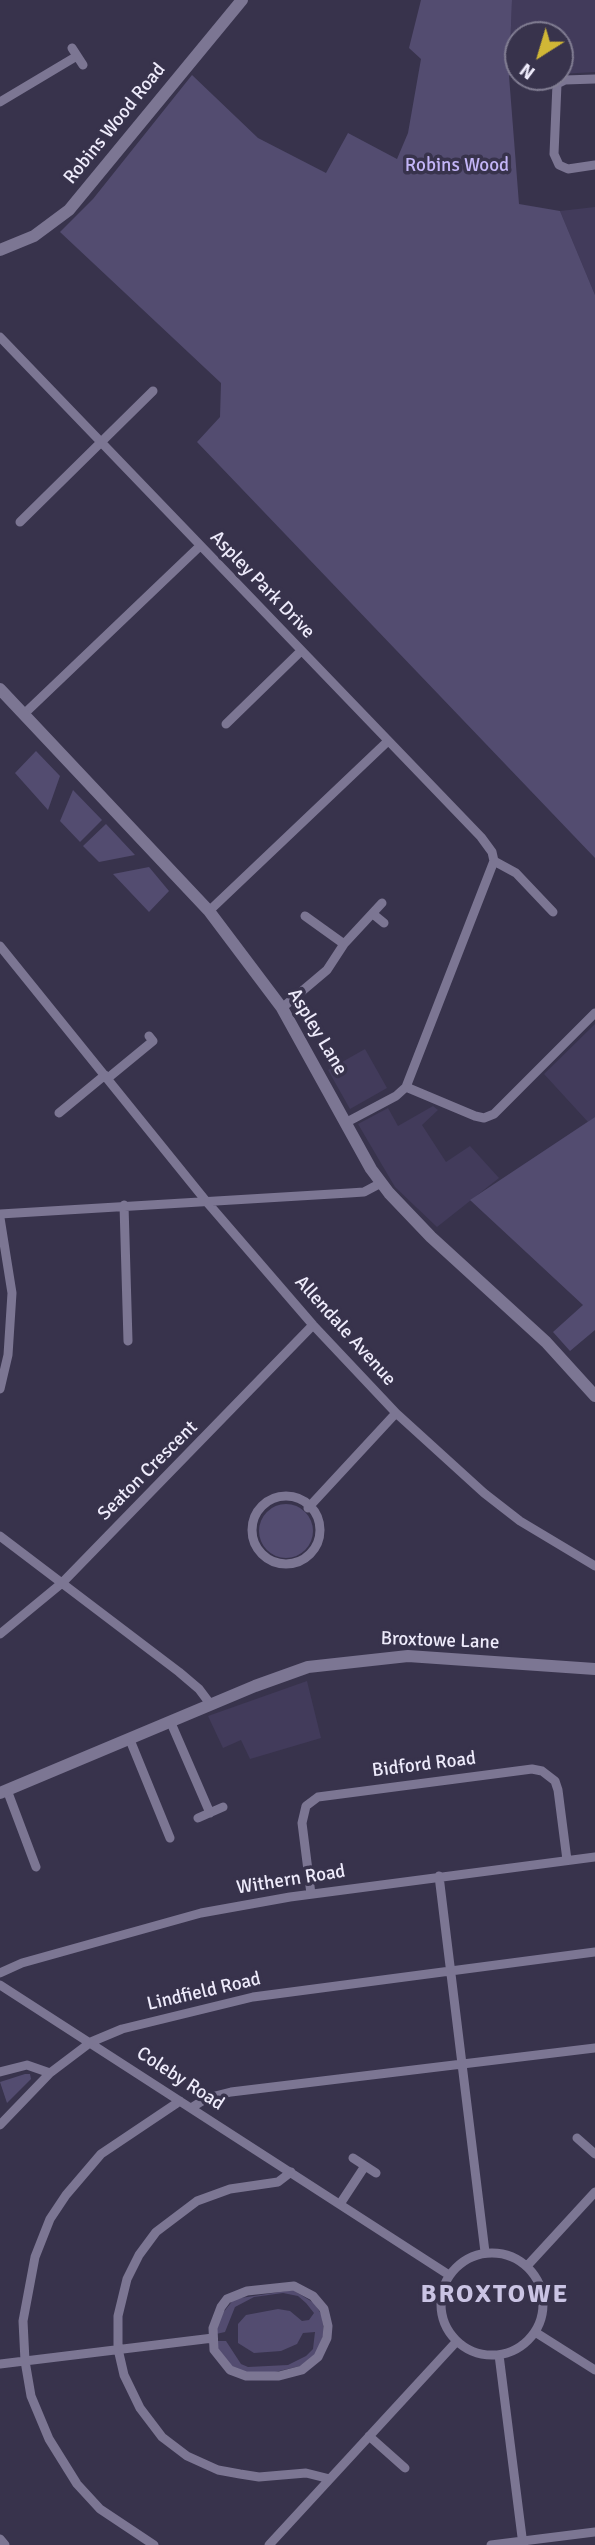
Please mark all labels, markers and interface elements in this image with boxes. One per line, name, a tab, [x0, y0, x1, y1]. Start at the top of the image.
north arrow	[504, 21, 574, 91]
text: N	[515, 58, 540, 85]
street label: Robins Wood Road	[59, 59, 171, 189]
park label: Robins Wood	[405, 155, 509, 177]
street label: Aspley Park Drive	[205, 526, 319, 644]
street label: Aspley Lane	[282, 985, 352, 1079]
street label: Allendale Avenue	[290, 1271, 400, 1391]
street label: Seaton Crescent	[93, 1416, 203, 1526]
street label: Broxtowe Lane	[380, 1628, 500, 1654]
street label: Bidford Road	[371, 1747, 477, 1783]
street label: Withern Road	[235, 1860, 347, 1900]
street label: Lindfield Road	[145, 1968, 263, 2016]
street label: Coleby Road	[132, 2042, 228, 2116]
district label: BROXTOWE	[421, 2279, 569, 2311]

